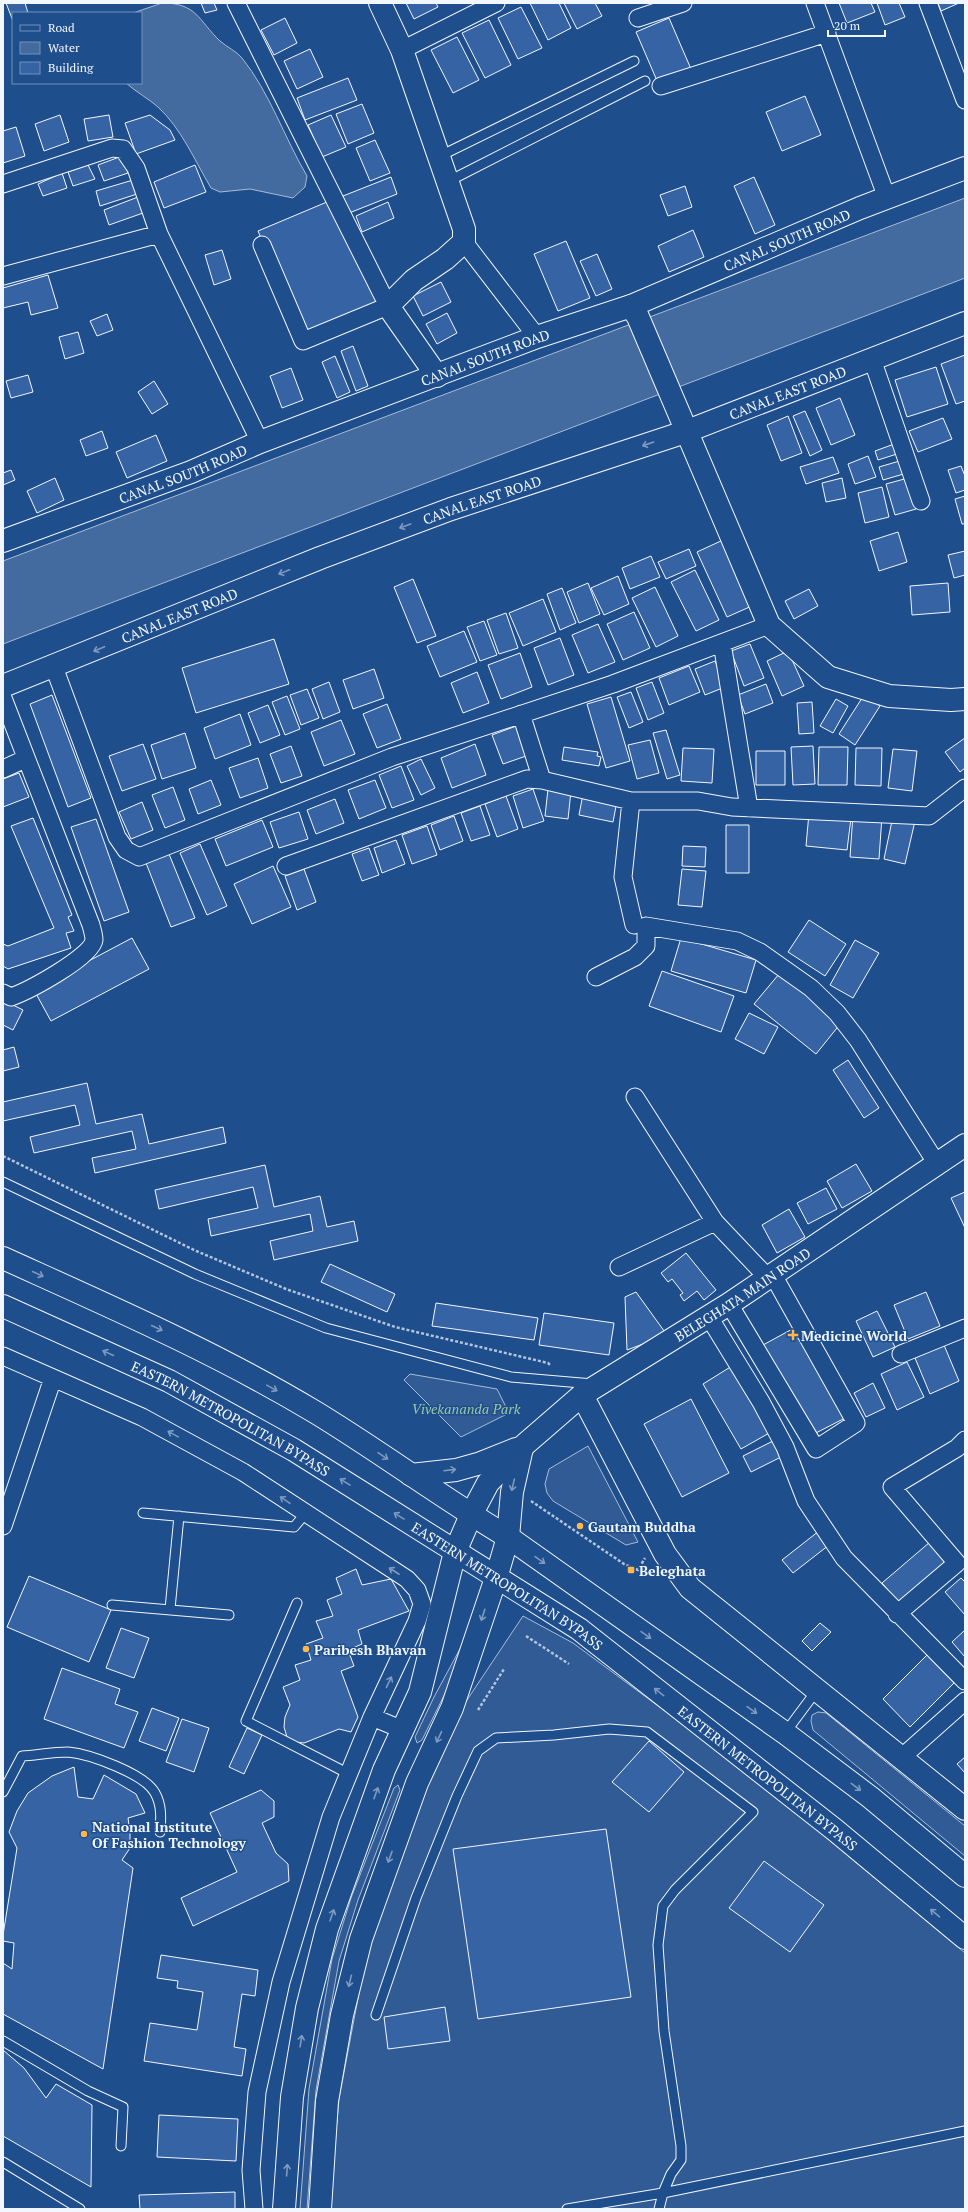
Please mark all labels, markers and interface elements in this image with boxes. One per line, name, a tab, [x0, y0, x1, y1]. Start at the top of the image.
legend	[12, 12, 142, 84]
scale bar	[828, 12, 885, 38]
text: 20 m	[834, 18, 861, 33]
text: Road	[48, 20, 75, 35]
text: Water	[48, 40, 80, 55]
text: Building	[48, 60, 94, 75]
street label: CANAL SOUTH ROAD	[720, 204, 853, 275]
street label: CANAL SOUTH ROAD	[418, 324, 552, 390]
street label: CANAL EAST ROAD	[726, 361, 849, 423]
street label: CANAL SOUTH ROAD	[116, 439, 250, 507]
one-way arrow	[641, 441, 654, 448]
street label: CANAL EAST ROAD	[420, 470, 544, 528]
one-way arrow	[399, 523, 412, 530]
one-way arrow	[278, 569, 290, 577]
street label: CANAL EAST ROAD	[118, 583, 240, 647]
one-way arrow	[93, 645, 105, 653]
street label: BELEGHATA MAIN ROAD	[670, 1242, 814, 1345]
one-way arrow	[32, 1271, 44, 1278]
one-way arrow	[150, 1325, 162, 1332]
place label: Medicine World	[801, 1326, 908, 1345]
marker: Medicine World	[788, 1330, 798, 1340]
one-way arrow	[102, 1349, 114, 1356]
street label: EASTERN METROPOLITAN BYPASS	[129, 1356, 334, 1480]
one-way arrow	[266, 1385, 278, 1393]
park label: Vivekananda Park	[412, 1399, 521, 1418]
one-way arrow	[167, 1429, 179, 1437]
one-way arrow	[377, 1452, 389, 1460]
one-way arrow	[443, 1467, 456, 1474]
one-way arrow	[339, 1477, 351, 1485]
one-way arrow	[509, 1478, 517, 1491]
one-way arrow	[280, 1496, 291, 1504]
one-way arrow	[394, 1512, 405, 1520]
street label: EASTERN METROPOLITAN BYPASS	[408, 1517, 607, 1654]
place label: Gautam Buddha	[588, 1517, 696, 1536]
marker: Gautam Buddha	[575, 1521, 585, 1531]
one-way arrow	[534, 1556, 545, 1564]
place label: Beleghata	[639, 1561, 706, 1580]
marker: Beleghata	[626, 1565, 636, 1575]
one-way arrow	[388, 1566, 400, 1574]
one-way arrow	[479, 1609, 487, 1621]
one-way arrow	[640, 1631, 651, 1639]
place label: Paribesh Bhavan	[314, 1640, 426, 1659]
marker: Paribesh Bhavan	[301, 1644, 311, 1654]
one-way arrow	[386, 1676, 393, 1688]
one-way arrow	[653, 1688, 664, 1696]
street label: EASTERN METROPOLITAN BYPASS	[674, 1701, 862, 1855]
one-way arrow	[746, 1706, 757, 1714]
one-way arrow	[435, 1731, 442, 1743]
one-way arrow	[851, 1783, 862, 1792]
one-way arrow	[372, 1787, 380, 1799]
place label: National Institute Of Fashion Technology	[92, 1817, 246, 1852]
marker: National Institute Of Fashion Technology	[79, 1829, 89, 1839]
one-way arrow	[385, 1851, 393, 1863]
one-way arrow	[328, 1909, 336, 1921]
one-way arrow	[930, 1909, 940, 1918]
one-way arrow	[346, 1974, 354, 1987]
one-way arrow	[297, 2035, 305, 2048]
one-way arrow	[283, 2164, 290, 2177]

